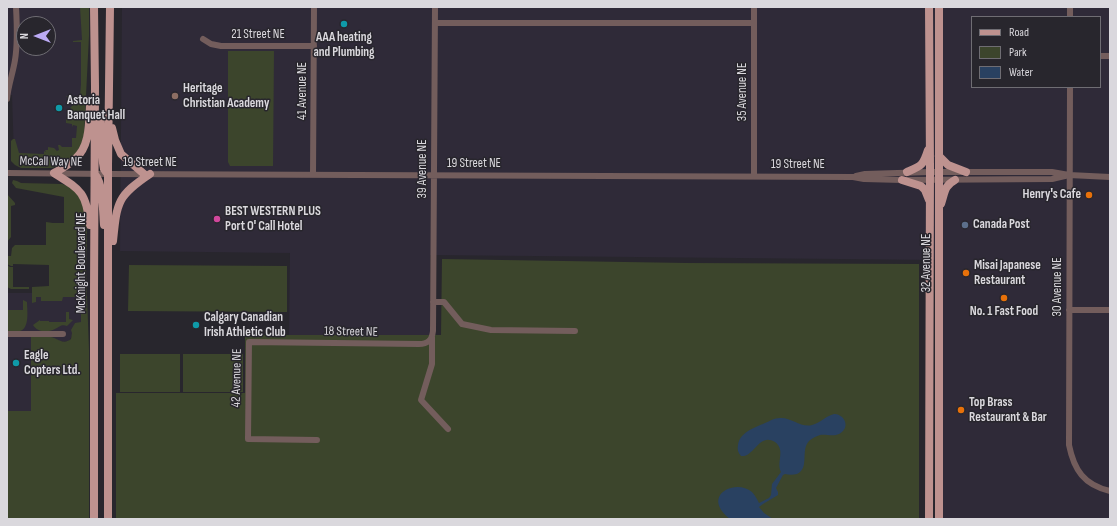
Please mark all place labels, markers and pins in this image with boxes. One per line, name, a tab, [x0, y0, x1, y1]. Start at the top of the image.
marker: AAA heating and Plumbing	[339, 19, 349, 29]
place label: AAA heating and Plumbing	[313, 30, 375, 61]
place label: Heritage Christian Academy	[183, 81, 269, 112]
marker: Heritage Christian Academy	[170, 91, 180, 101]
place label: Astoria Banquet Hall	[67, 93, 125, 124]
marker: Astoria Banquet Hall	[54, 103, 64, 113]
place label: Henry's Cafe	[1023, 187, 1081, 203]
marker: Henry's Cafe	[1084, 190, 1094, 200]
place label: BEST WESTERN PLUS Port O' Call Hotel	[225, 204, 321, 235]
marker: BEST WESTERN PLUS Port O' Call Hotel	[212, 214, 222, 224]
place label: Canada Post	[973, 217, 1030, 233]
marker: Canada Post	[960, 220, 970, 230]
place label: Misai Japanese Restaurant	[974, 258, 1041, 289]
marker: Misai Japanese Restaurant	[961, 268, 971, 278]
marker: No. 1 Fast Food	[999, 293, 1009, 303]
place label: No. 1 Fast Food	[970, 304, 1038, 320]
place label: Calgary Canadian Irish Athletic Club	[204, 310, 286, 341]
marker: Calgary Canadian Irish Athletic Club	[191, 320, 201, 330]
place label: Eagle Copters Ltd.	[24, 348, 80, 379]
marker: Eagle Copters Ltd.	[11, 358, 21, 368]
place label: Top Brass Restaurant & Bar	[969, 395, 1047, 426]
marker: Top Brass Restaurant & Bar	[956, 405, 966, 415]

